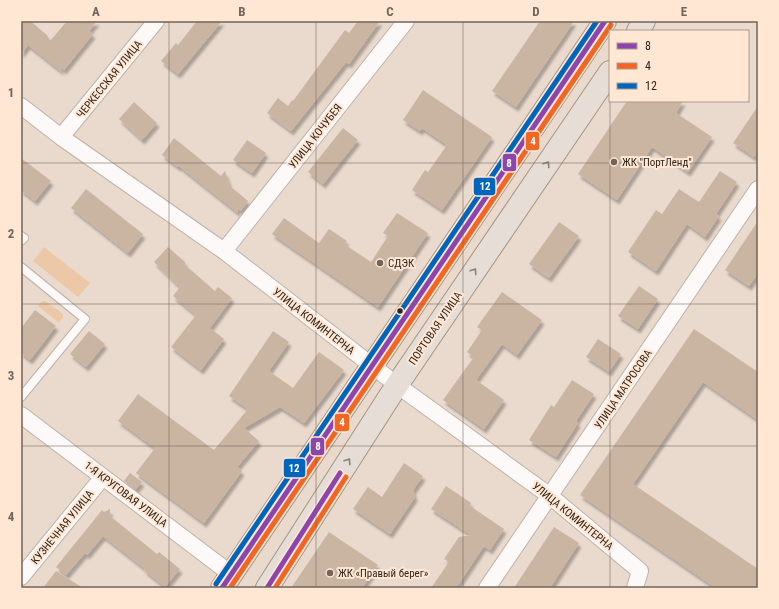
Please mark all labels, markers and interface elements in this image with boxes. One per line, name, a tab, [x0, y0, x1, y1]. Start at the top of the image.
text: A	[92, 4, 100, 19]
text: B	[238, 4, 246, 19]
text: C	[386, 4, 394, 19]
text: D	[532, 4, 540, 19]
text: E	[681, 4, 688, 19]
legend	[609, 30, 749, 102]
street label: ЧЕРКЕССКАЯ УЛИЦА	[74, 37, 145, 121]
text: 8	[645, 39, 651, 53]
text: 4	[645, 59, 651, 73]
text: 12	[645, 79, 657, 93]
text: 1	[8, 85, 14, 100]
street label: УЛИЦА КОЧУБЕЯ	[286, 101, 345, 171]
line badge: 4	[525, 131, 540, 151]
text: 4	[530, 135, 536, 148]
line badge: 8	[502, 153, 517, 172]
place label: ЖК "ПортЛенд"	[622, 156, 692, 169]
text: 8	[506, 157, 512, 170]
marker: ЖК "ПортЛенд"	[609, 157, 619, 167]
one-way arrow	[542, 161, 549, 168]
line badge: 12	[473, 177, 496, 196]
text: 12	[479, 180, 491, 193]
text: 2	[8, 226, 15, 241]
place label: СДЭК	[388, 257, 415, 270]
marker: СДЭК	[375, 258, 385, 268]
one-way arrow	[469, 268, 477, 275]
street label: УЛИЦА КОМИНТЕРНА	[270, 285, 358, 358]
street label: ПОРТОВАЯ УЛИЦА	[406, 289, 465, 367]
unlabelled marker	[395, 306, 405, 316]
street label: УЛИЦА МАТРОСОВА	[592, 347, 655, 431]
text: 3	[8, 368, 14, 383]
line badge: 4	[334, 413, 350, 432]
text: 4	[339, 416, 345, 429]
line badge: 8	[310, 437, 325, 456]
text: 8	[315, 440, 321, 453]
line badge: 12	[283, 458, 306, 478]
one-way arrow	[343, 458, 351, 465]
street label: 1-Я КРУГОВАЯ УЛИЦА	[82, 459, 170, 530]
text: 12	[288, 462, 300, 475]
street label: УЛИЦА КОМИНТЕРНА	[530, 480, 616, 553]
street label: КУЗНЕЧНАЯ УЛИЦА	[29, 487, 97, 567]
text: 4	[8, 509, 15, 524]
place label: ЖК «Правый берег»	[338, 567, 429, 580]
marker: ЖК «Правый берег»	[325, 568, 335, 578]

